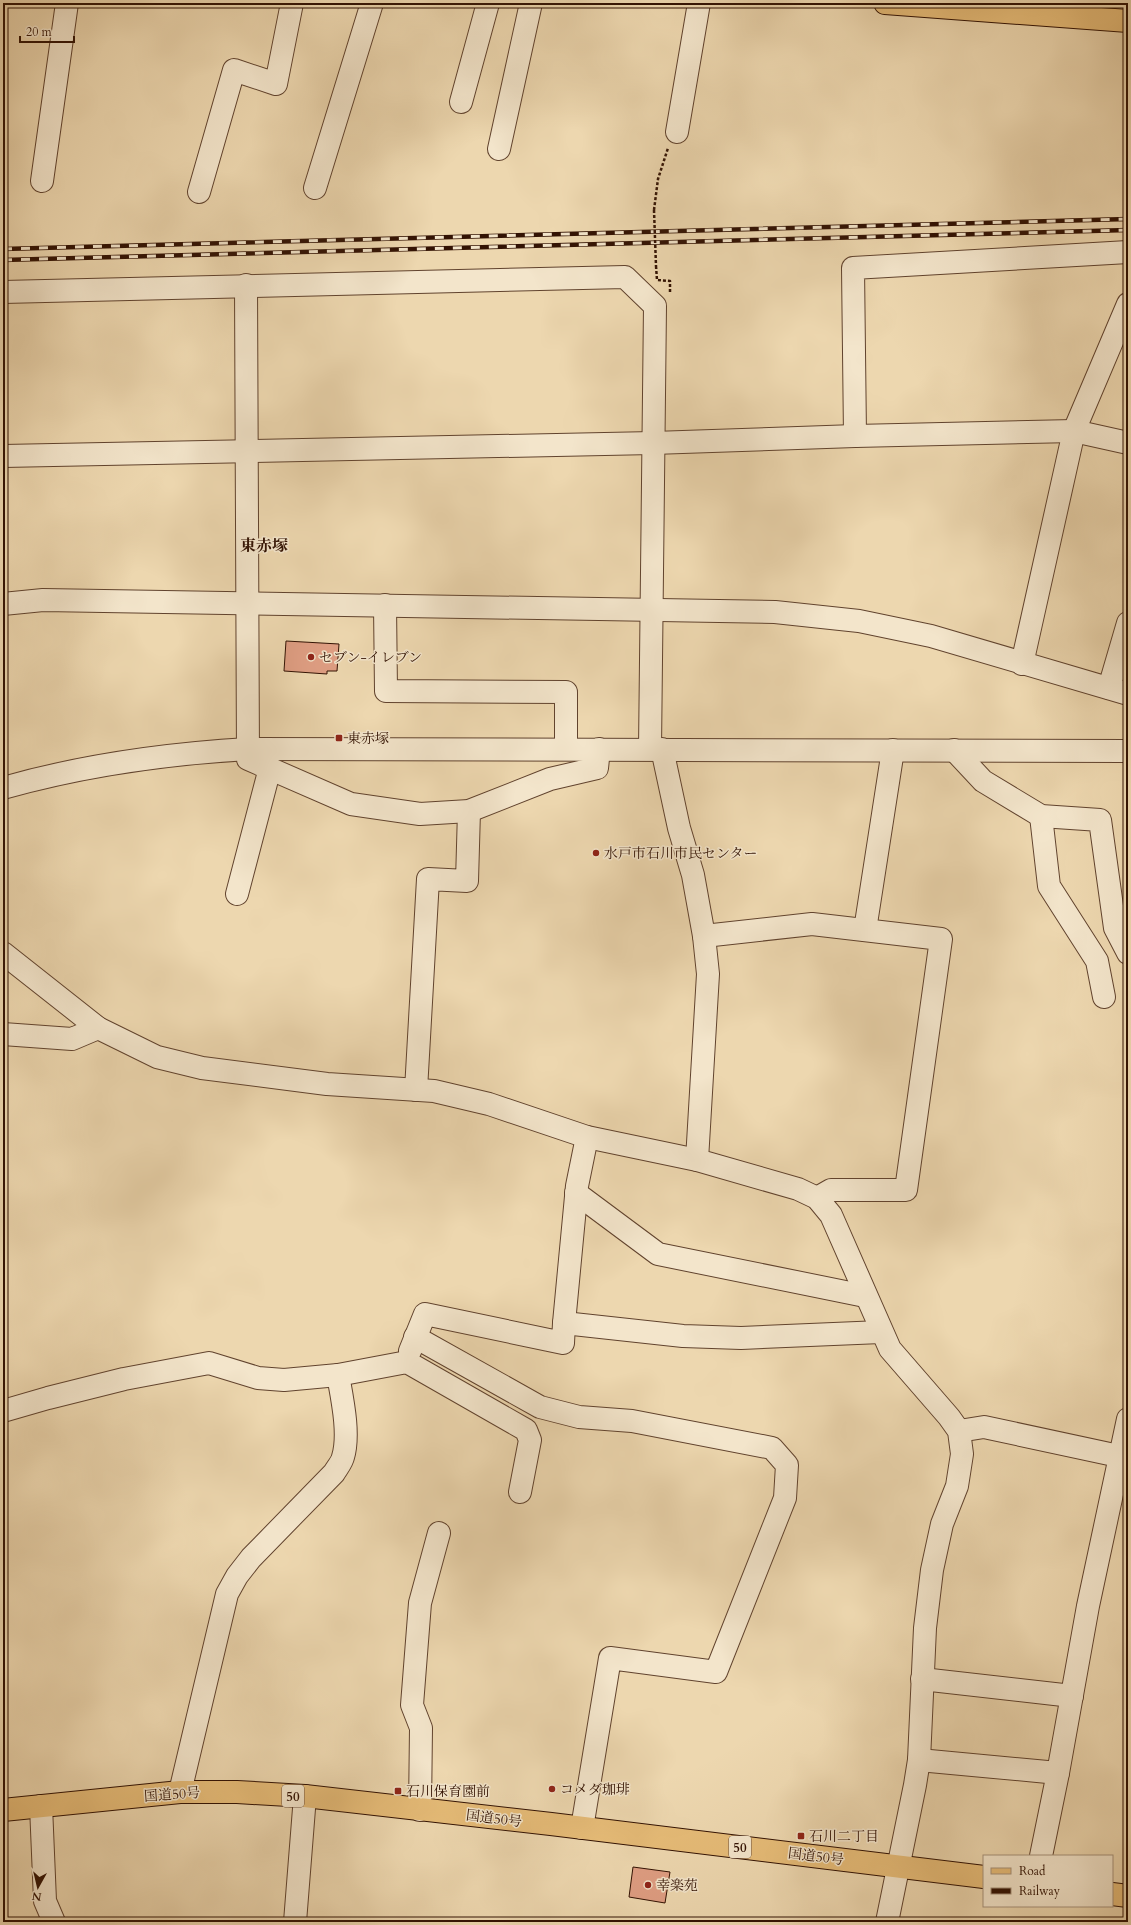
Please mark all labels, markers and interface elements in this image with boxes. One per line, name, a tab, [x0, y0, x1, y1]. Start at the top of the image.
scale bar	[20, 18, 74, 44]
text: 20 m	[26, 24, 53, 40]
district label: 東赤塚	[240, 535, 288, 557]
place label: セブン-イレブン	[319, 648, 422, 667]
marker: セブン-イレブン	[306, 652, 316, 662]
place label: 東赤塚	[347, 729, 389, 748]
marker: 東赤塚	[334, 733, 344, 743]
place label: 水戸市石川市民センター	[604, 844, 757, 863]
marker: 水戸市石川市民センター	[591, 848, 601, 858]
place label: コメダ珈琲	[560, 1780, 630, 1799]
place label: 石川保育園前	[406, 1782, 490, 1801]
street label: 国道50号	[143, 1783, 201, 1806]
marker: コメダ珈琲	[547, 1784, 557, 1794]
road number: 50	[282, 1785, 304, 1807]
marker: 石川保育園前	[393, 1786, 403, 1796]
street label: 国道50号	[465, 1806, 523, 1831]
place label: 石川二丁目	[809, 1827, 879, 1846]
marker: 石川二丁目	[796, 1831, 806, 1841]
road number: 50	[729, 1836, 751, 1858]
street label: 国道50号	[787, 1844, 845, 1869]
legend	[983, 1855, 1113, 1907]
text: Road	[1019, 1863, 1046, 1879]
north arrow	[18, 1867, 58, 1907]
place label: 幸楽苑	[656, 1876, 698, 1895]
marker: 幸楽苑	[643, 1880, 653, 1890]
text: Railway	[1019, 1883, 1061, 1899]
text: N	[30, 1888, 42, 1904]

